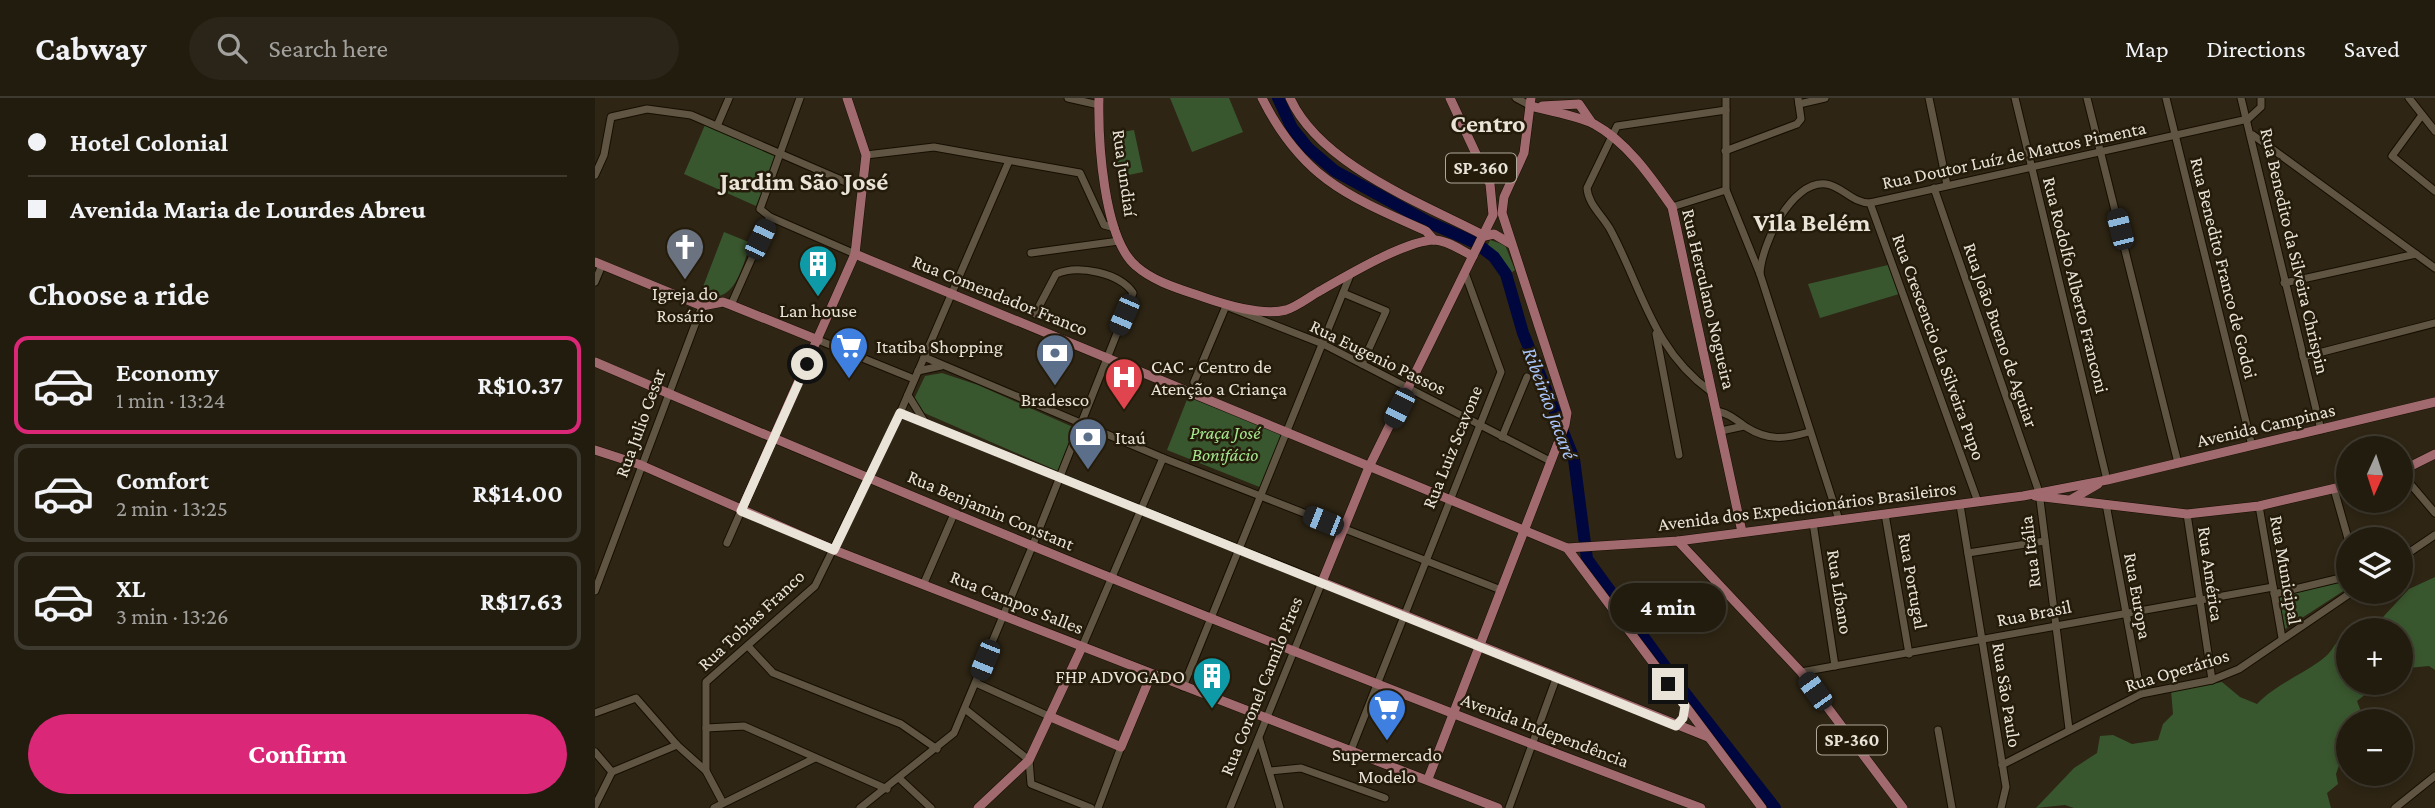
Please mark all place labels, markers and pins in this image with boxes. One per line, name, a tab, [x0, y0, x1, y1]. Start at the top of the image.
church icon: Igreja do Rosário	[664, 226, 706, 281]
building icon: Lan house	[797, 243, 839, 298]
place label: Igreja do Rosário	[652, 283, 718, 326]
place label: Lan house	[779, 300, 857, 321]
supermarket icon: Itatiba Shopping	[828, 325, 870, 380]
bank icon: Bradesco	[1034, 332, 1076, 387]
place label: Itatiba Shopping	[876, 336, 1003, 357]
hospital icon: CAC - Centro de Atenção a Criança	[1103, 356, 1145, 411]
place label: CAC - Centro de Atenção a Criança	[1151, 356, 1287, 399]
place label: Bradesco	[1021, 389, 1089, 410]
bank icon: Itaú	[1067, 416, 1109, 471]
place label: Itaú	[1115, 427, 1146, 448]
building icon: FHP ADVOGADO	[1191, 655, 1233, 710]
place label: FHP ADVOGADO	[1055, 666, 1185, 687]
supermarket icon: Supermercado Modelo	[1366, 687, 1408, 742]
place label: Supermercado Modelo	[1332, 744, 1442, 787]

